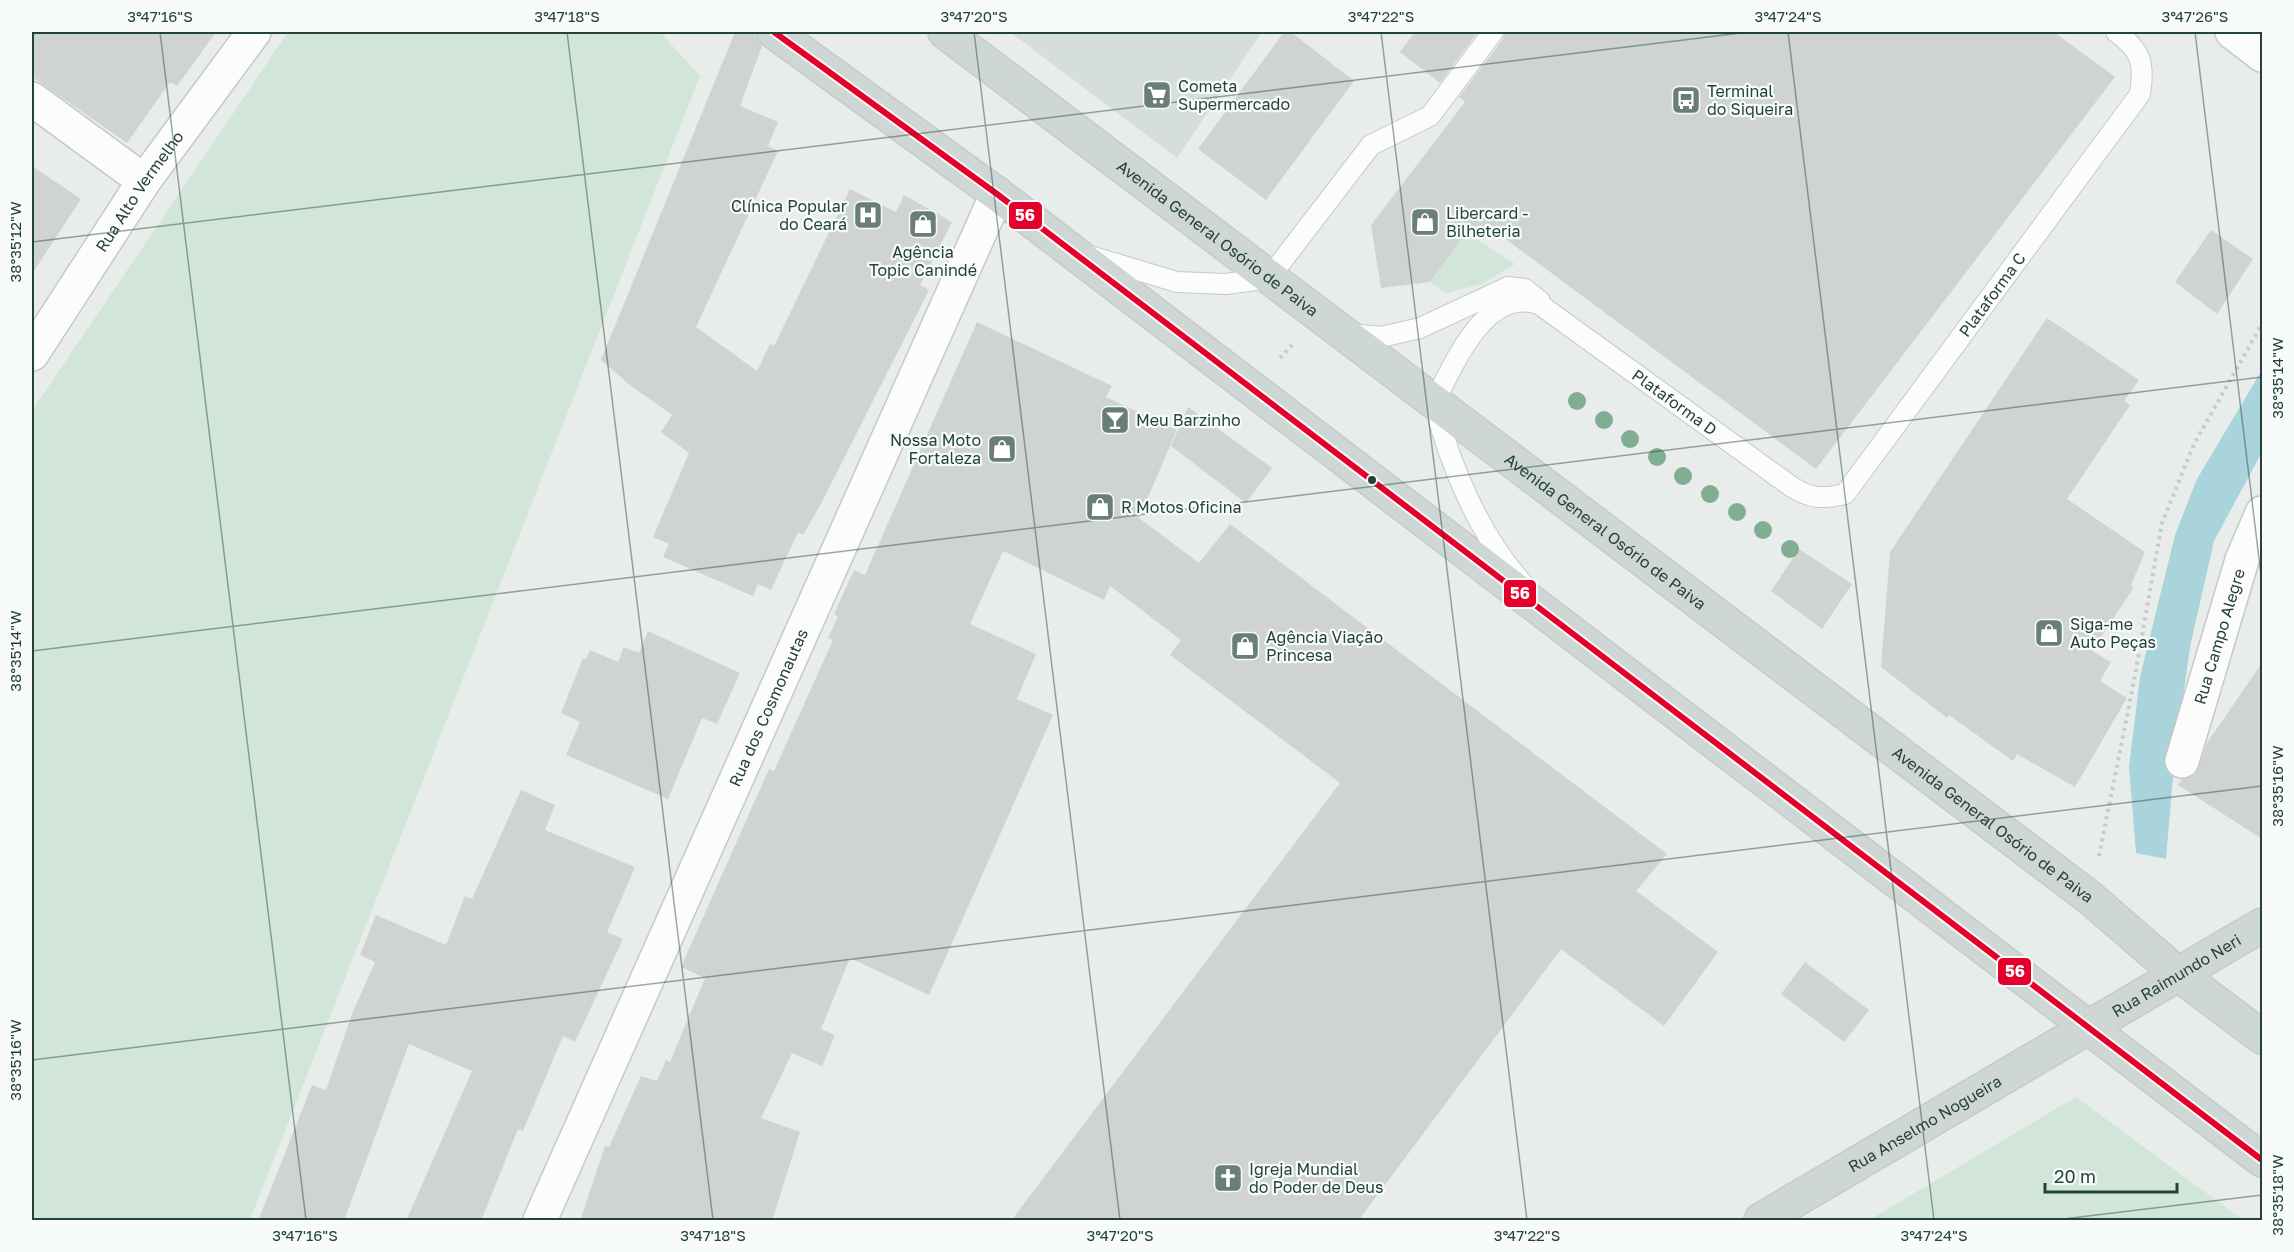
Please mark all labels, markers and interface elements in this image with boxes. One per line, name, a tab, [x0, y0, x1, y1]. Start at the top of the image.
text: 3°47'16"S	[127, 7, 193, 25]
text: 3°47'18"S	[534, 7, 600, 25]
text: 3°47'20"S	[940, 7, 1008, 25]
text: 3°47'22"S	[1348, 7, 1414, 25]
text: 3°47'24"S	[1755, 7, 1821, 25]
text: 3°47'26"S	[2162, 7, 2228, 25]
place label: Cometa Supermercado	[1178, 76, 1290, 114]
supermarket icon: Cometa Supermercado	[1141, 79, 1173, 111]
place label: Terminal do Siqueira	[1707, 81, 1793, 119]
bus stop icon: Terminal do Siqueira	[1670, 84, 1702, 116]
street label: Rua Alto Vermelho	[91, 127, 188, 255]
street label: Avenida General Osório de Paiva	[1113, 156, 1322, 321]
place label: Clínica Popular do Ceará	[731, 196, 847, 234]
hospital icon: Clínica Popular do Ceará	[852, 199, 884, 231]
text: 38°35'12"W	[6, 201, 24, 283]
line badge: 56	[1008, 201, 1043, 230]
place label: Libercard - Bilheteria	[1446, 203, 1528, 241]
text: 56	[1015, 205, 1035, 225]
shop icon: Libercard - Bilheteria	[1409, 206, 1441, 238]
shop icon: Agência Topic Canindé	[907, 208, 939, 240]
place label: Agência Topic Canindé	[869, 242, 977, 280]
street label: Plataforma C	[1954, 248, 2030, 341]
text: 38°35'14"W	[2268, 337, 2286, 419]
street label: Plataforma D	[1628, 365, 1721, 439]
bar icon: Meu Barzinho	[1099, 404, 1131, 436]
place label: Meu Barzinho	[1136, 410, 1241, 430]
place label: Nossa Moto Fortaleza	[890, 430, 981, 468]
shop icon: Nossa Moto Fortaleza	[986, 433, 1018, 465]
street label: Avenida General Osório de Paiva	[1501, 449, 1710, 614]
unlabelled marker	[1366, 474, 1378, 486]
shop icon: R Motos Oficina	[1084, 491, 1116, 523]
place label: R Motos Oficina	[1121, 497, 1242, 517]
street label: Rua Campo Alegre	[2189, 566, 2249, 707]
line badge: 56	[1503, 579, 1537, 608]
text: 56	[1510, 583, 1530, 603]
text: 38°35'14"W	[6, 610, 24, 692]
place label: Siga-me Auto Peças	[2070, 614, 2156, 652]
shop icon: Siga-me Auto Peças	[2033, 617, 2065, 649]
street label: Rua dos Cosmonautas	[724, 626, 812, 790]
place label: Agência Viação Princesa	[1266, 627, 1383, 665]
shop icon: Agência Viação Princesa	[1229, 630, 1261, 662]
street label: Avenida General Osório de Paiva	[1889, 742, 2098, 907]
text: 38°35'16"W	[2268, 745, 2286, 827]
street label: Rua Raimundo Neri	[2108, 930, 2245, 1021]
line badge: 56	[1997, 957, 2032, 986]
text: 56	[2005, 961, 2025, 981]
text: 38°35'16"W	[6, 1019, 24, 1101]
street label: Rua Anselmo Nogueira	[1844, 1071, 2005, 1177]
text: 38°35'18"W	[2268, 1154, 2286, 1236]
scale bar	[2045, 1156, 2177, 1194]
place label: Igreja Mundial do Poder de Deus	[1249, 1159, 1383, 1197]
church icon: Igreja Mundial do Poder de Deus	[1212, 1162, 1244, 1194]
text: 20 m	[2054, 1165, 2096, 1187]
text: 3°47'16"S	[272, 1226, 338, 1244]
text: 3°47'18"S	[680, 1226, 746, 1244]
text: 3°47'20"S	[1086, 1226, 1154, 1244]
text: 3°47'22"S	[1494, 1226, 1560, 1244]
text: 3°47'24"S	[1901, 1226, 1967, 1244]

